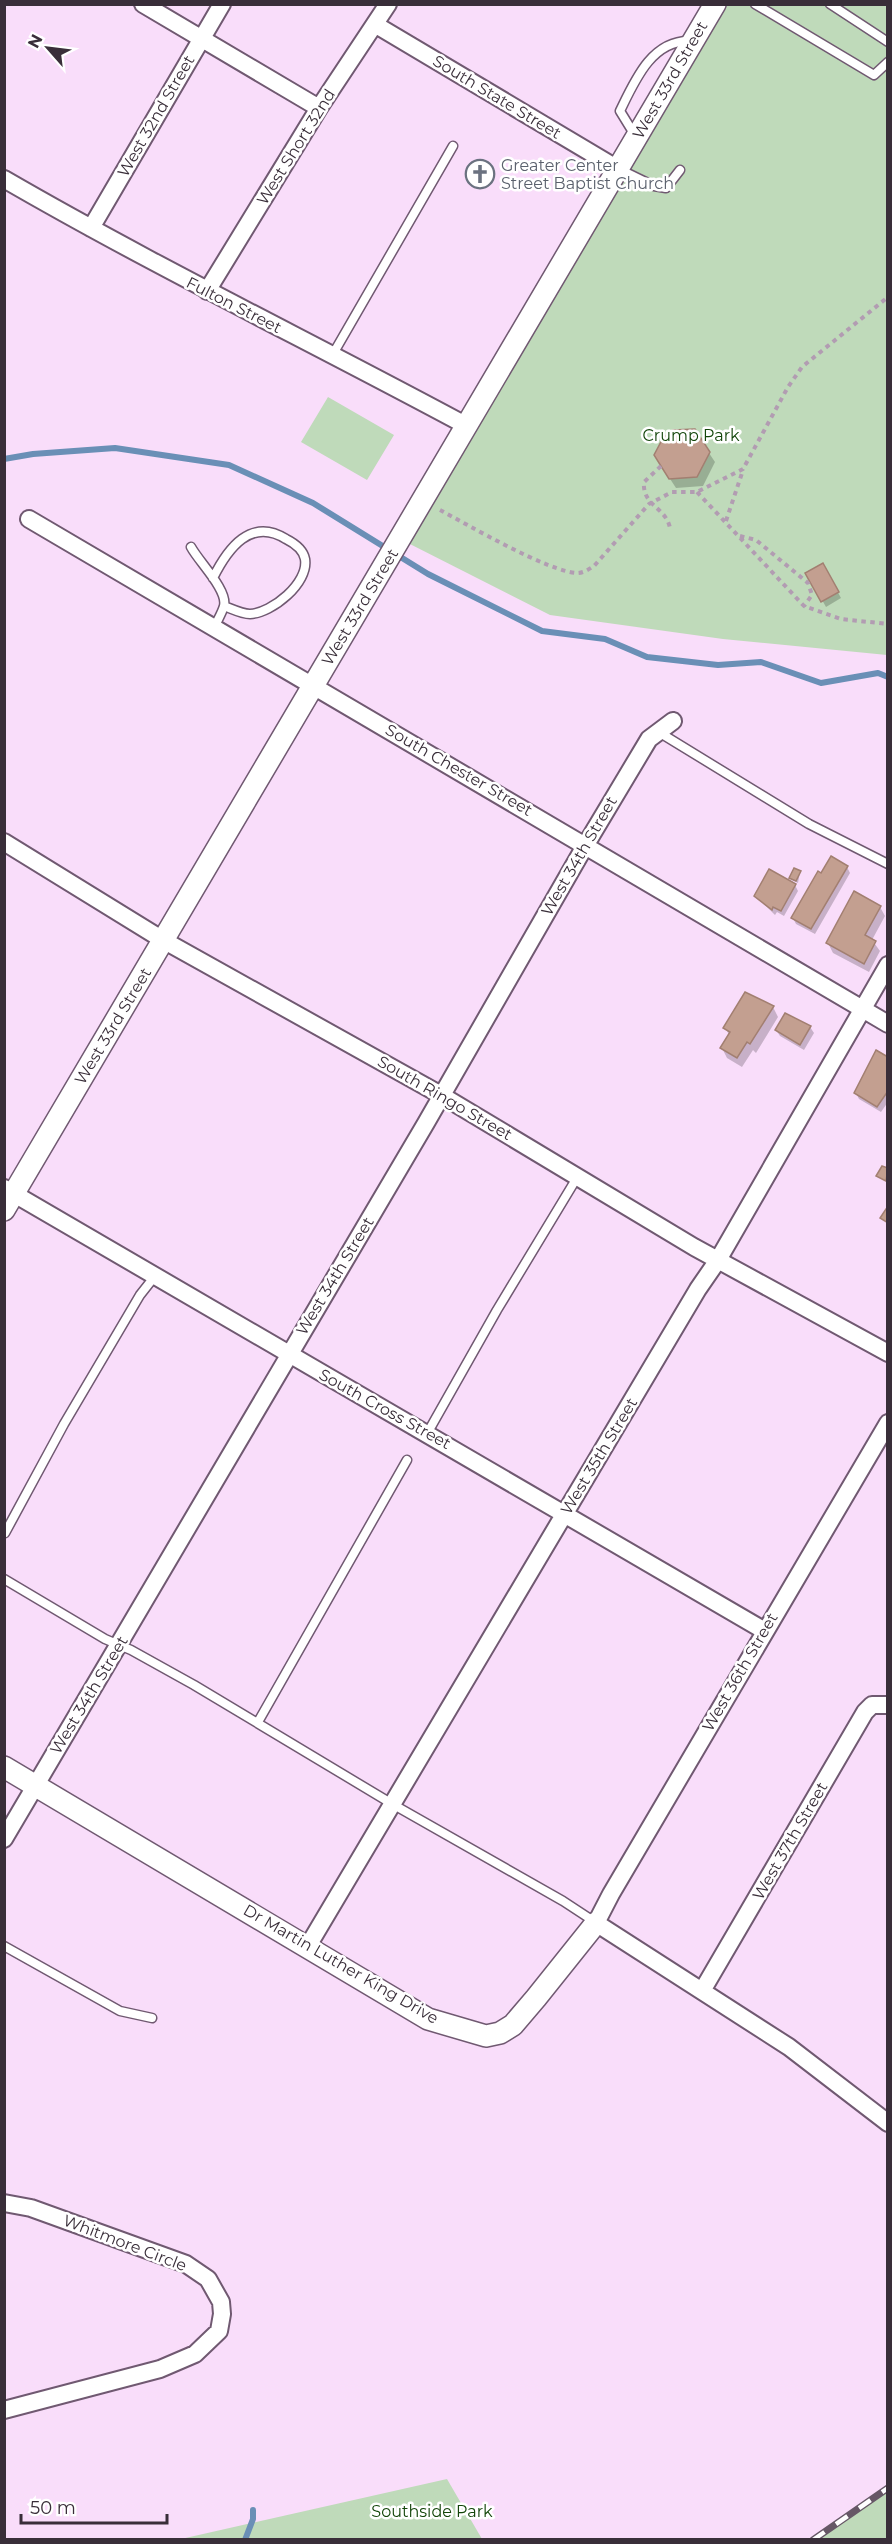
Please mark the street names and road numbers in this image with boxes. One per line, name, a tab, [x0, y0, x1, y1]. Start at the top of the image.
street label: West 33rd Street	[629, 17, 712, 142]
street label: West 32nd Street	[113, 51, 199, 180]
street label: South State Street	[430, 51, 565, 143]
street label: West Short 32nd	[253, 86, 339, 208]
street label: Fulton Street	[183, 273, 285, 337]
street label: West 33rd Street	[318, 545, 403, 669]
street label: South Chester Street	[382, 720, 536, 820]
street label: West 34th Street	[537, 793, 621, 919]
street label: West 33rd Street	[71, 964, 156, 1088]
street label: South Ringo Street	[374, 1052, 516, 1145]
street label: West 34th Street	[292, 1213, 378, 1339]
street label: South Cross Street	[316, 1365, 455, 1453]
street label: West 35th Street	[557, 1394, 642, 1518]
street label: West 36th Street	[698, 1609, 782, 1735]
street label: West 34th Street	[46, 1632, 132, 1758]
street label: West 37th Street	[749, 1778, 832, 1903]
street label: Dr Martin Luther King Drive	[240, 1900, 442, 2028]
street label: Whitmore Circle	[61, 2211, 189, 2275]

